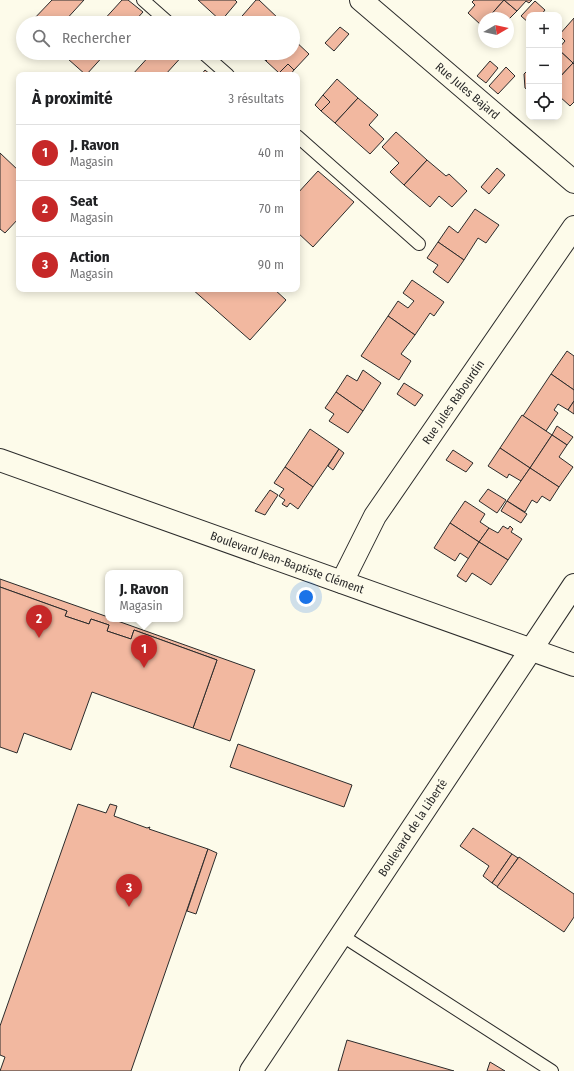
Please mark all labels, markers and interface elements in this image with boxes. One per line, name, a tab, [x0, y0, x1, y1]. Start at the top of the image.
north arrow	[478, 12, 514, 48]
map controls	[526, 12, 562, 120]
button: +	[526, 12, 562, 48]
search box	[16, 16, 300, 60]
icon: search	[30, 27, 52, 49]
text: Rechercher	[62, 29, 131, 47]
button: −	[526, 48, 562, 84]
street label: Rue Jules Bajard	[433, 60, 502, 122]
button: locate	[526, 84, 562, 120]
text: À proximité	[32, 88, 113, 109]
text: 3 résultats	[228, 91, 284, 106]
text: J. Ravon	[70, 136, 119, 154]
text: 1	[42, 145, 48, 160]
text: 40 m	[258, 145, 284, 160]
text: Magasin	[70, 154, 113, 169]
text: Seat	[70, 192, 98, 210]
text: 2	[42, 201, 48, 216]
text: 70 m	[259, 201, 284, 216]
text: Magasin	[70, 210, 113, 225]
text: Action	[70, 248, 110, 266]
text: 3	[42, 257, 48, 272]
text: 90 m	[258, 257, 284, 272]
text: Magasin	[70, 266, 113, 281]
street label: Rue Jules Rabourdin	[420, 357, 487, 447]
street label: Boulevard Jean-Baptiste Clément	[209, 529, 366, 596]
popup	[105, 570, 183, 622]
text: J. Ravon	[119, 580, 169, 598]
your location	[296, 587, 316, 607]
text: Magasin	[119, 598, 163, 613]
pin: 2	[26, 605, 52, 638]
pin: 1	[131, 635, 157, 668]
street label: Boulevard de la Liberté	[375, 776, 450, 879]
pin: 3	[116, 874, 142, 907]

